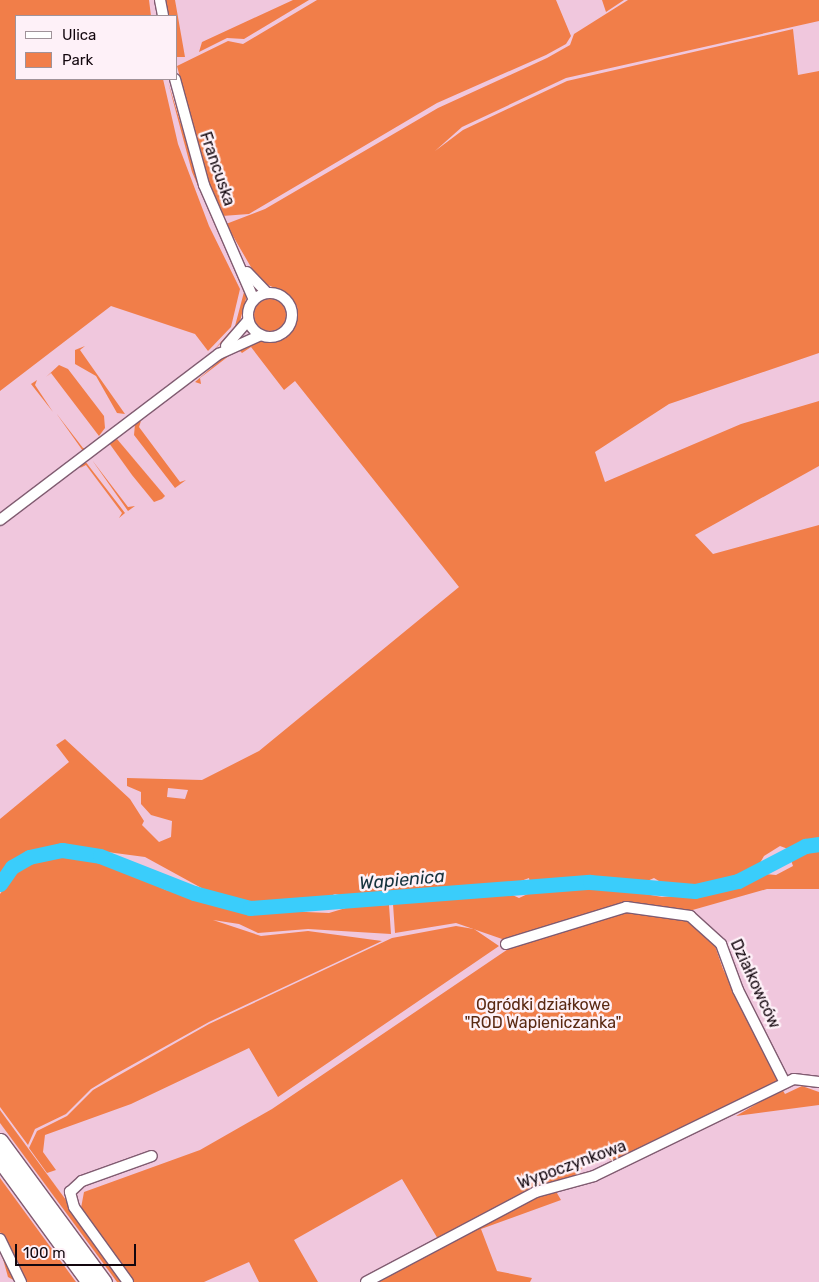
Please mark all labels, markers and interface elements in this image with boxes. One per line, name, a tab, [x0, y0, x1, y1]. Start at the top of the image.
legend	[15, 15, 178, 80]
text: Ulica	[62, 26, 96, 44]
text: Park	[62, 51, 93, 69]
street label: Francuska	[195, 129, 239, 209]
water label: Wapienica	[358, 866, 446, 894]
street label: Działkowców	[726, 936, 784, 1032]
park label: Ogródki działkowe "ROD Wapieniczanka"	[464, 995, 622, 1033]
street label: Wypoczynkowa	[515, 1136, 629, 1194]
scale bar	[18, 1234, 139, 1266]
text: 100 m	[23, 1244, 65, 1262]

